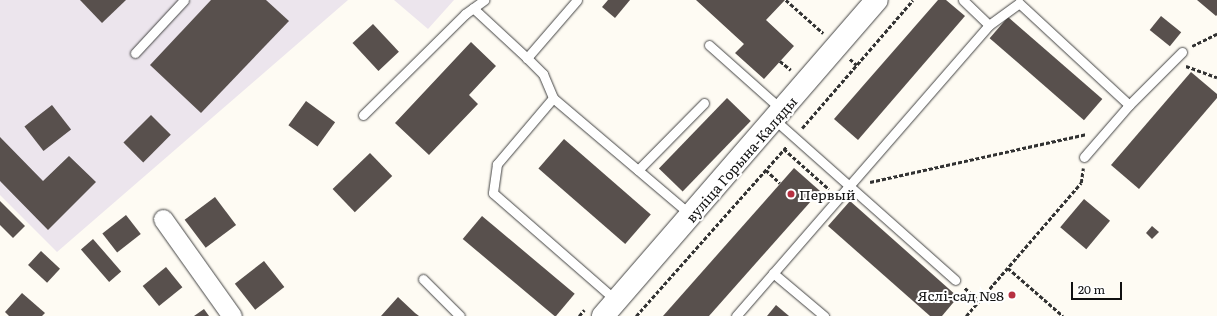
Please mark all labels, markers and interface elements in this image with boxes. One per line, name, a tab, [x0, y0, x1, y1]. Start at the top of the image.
street label: вуліца Горына-Каляды	[682, 93, 800, 225]
place label: Первый	[799, 186, 856, 202]
marker: Первый	[786, 189, 796, 199]
scale bar	[1073, 274, 1124, 300]
text: 20 m	[1078, 280, 1105, 298]
place label: Яслі-сад №8	[918, 287, 1004, 303]
marker: Яслі-сад №8	[1007, 290, 1017, 300]

